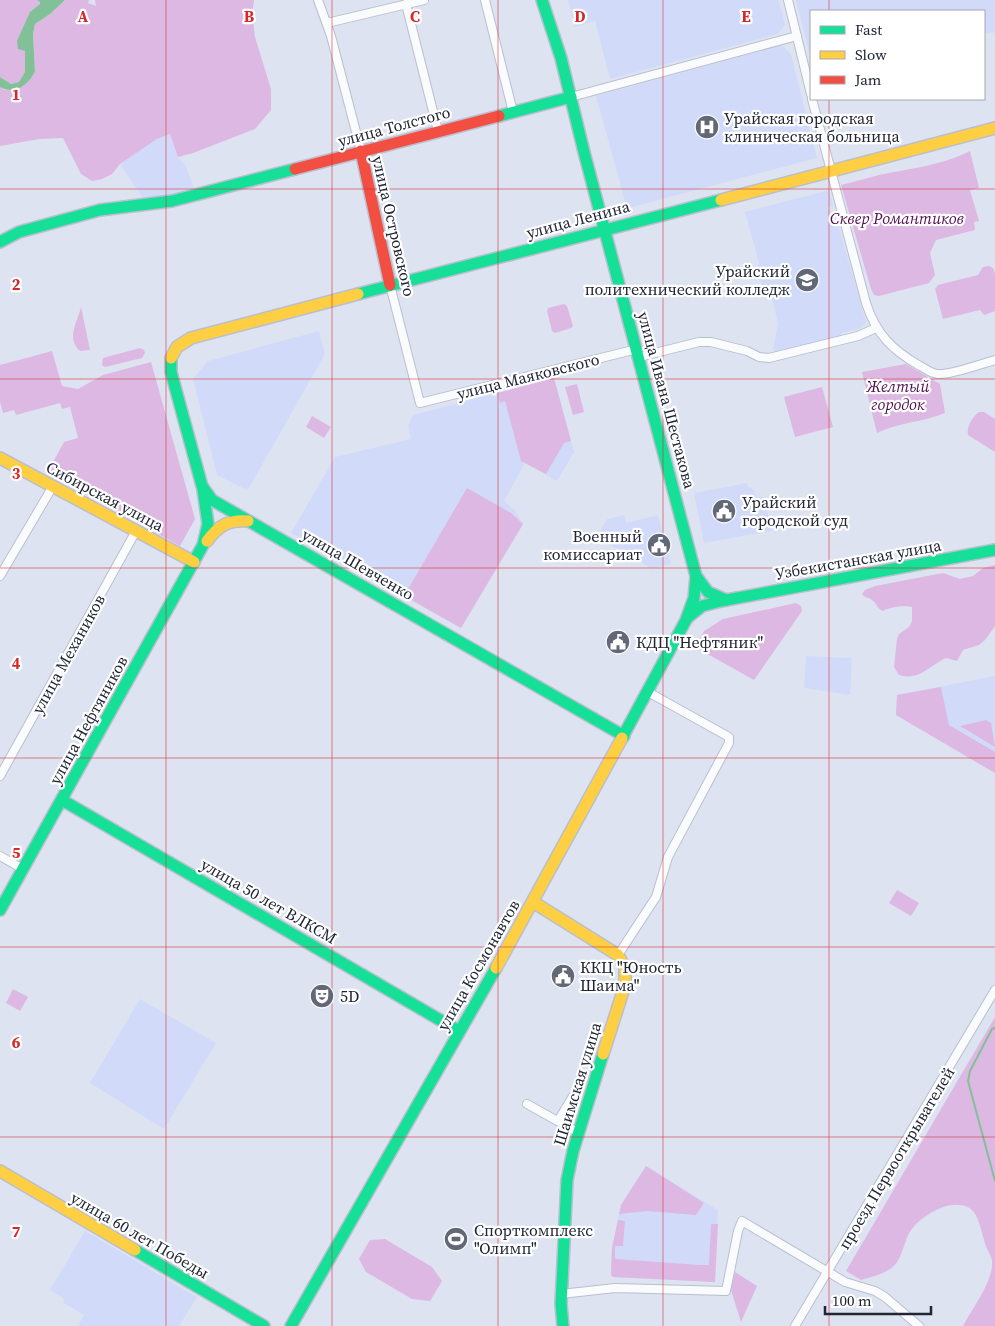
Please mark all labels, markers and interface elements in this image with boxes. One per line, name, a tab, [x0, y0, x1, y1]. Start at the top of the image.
text: A	[78, 5, 89, 27]
text: B	[244, 5, 255, 27]
text: C	[410, 5, 420, 27]
text: D	[574, 5, 586, 27]
text: E	[741, 5, 751, 27]
legend	[810, 10, 985, 100]
text: Fast	[855, 19, 882, 40]
text: Slow	[855, 44, 887, 65]
text: Jam	[854, 69, 882, 90]
text: 1	[12, 83, 20, 105]
street label: улица Толстого	[335, 100, 453, 152]
place label: Урайская городская клиническая больница	[724, 107, 900, 147]
hospital icon: Урайская городская клиническая больница	[694, 114, 720, 140]
street label: улица Островского	[367, 153, 421, 299]
street label: улица Ленина	[524, 194, 633, 243]
park label: Сквер Романтиков	[830, 207, 965, 229]
place label: Урайский политехнический колледж	[585, 260, 790, 300]
school or university icon: Урайский политехнический колледж	[794, 267, 820, 293]
text: 2	[12, 273, 21, 295]
street label: улица Ивана Шестакова	[633, 309, 701, 492]
street label: улица Маяковского	[454, 348, 602, 404]
park label: Желтый городок	[866, 375, 930, 415]
street label: Сибирская улица	[42, 456, 168, 537]
text: 3	[12, 462, 21, 484]
place label: Урайский городской суд	[742, 491, 848, 531]
public building icon: Урайский городской суд	[711, 498, 737, 524]
street label: улица Шевченко	[298, 523, 418, 605]
place label: Военный комиссариат	[543, 525, 643, 565]
public building icon: Военный комиссариат	[646, 532, 672, 558]
street label: Узбекистанская улица	[773, 533, 944, 584]
street label: улица Механиков	[26, 590, 110, 718]
public building icon: КДЦ "Нефтяник"	[605, 629, 631, 655]
place label: КДЦ "Нефтяник"	[636, 631, 764, 653]
text: 4	[12, 652, 21, 674]
street label: улица Нефтяников	[44, 652, 132, 788]
text: 5	[12, 841, 21, 863]
street label: улица 50 лет ВЛКСМ	[197, 853, 341, 949]
street label: улица Космонавтов	[432, 896, 524, 1034]
place label: ККЦ "Юность Шаима"	[580, 956, 682, 996]
public building icon: ККЦ "Юность Шаима"	[550, 963, 576, 989]
theatre icon: 5D	[309, 983, 335, 1009]
place label: 5D	[340, 985, 359, 1007]
street label: Шаимская улица	[548, 1019, 607, 1149]
text: 6	[12, 1031, 21, 1053]
street label: проезд Первооткрывателей	[833, 1063, 959, 1253]
street label: улица 60 лет Победы	[67, 1186, 213, 1284]
place label: Спорткомплекс "Олимп"	[474, 1219, 593, 1259]
text: 7	[12, 1220, 21, 1242]
sports icon: Спорткомплекс "Олимп"	[443, 1226, 469, 1252]
scale bar	[825, 1284, 931, 1316]
text: 100 m	[832, 1290, 872, 1311]

